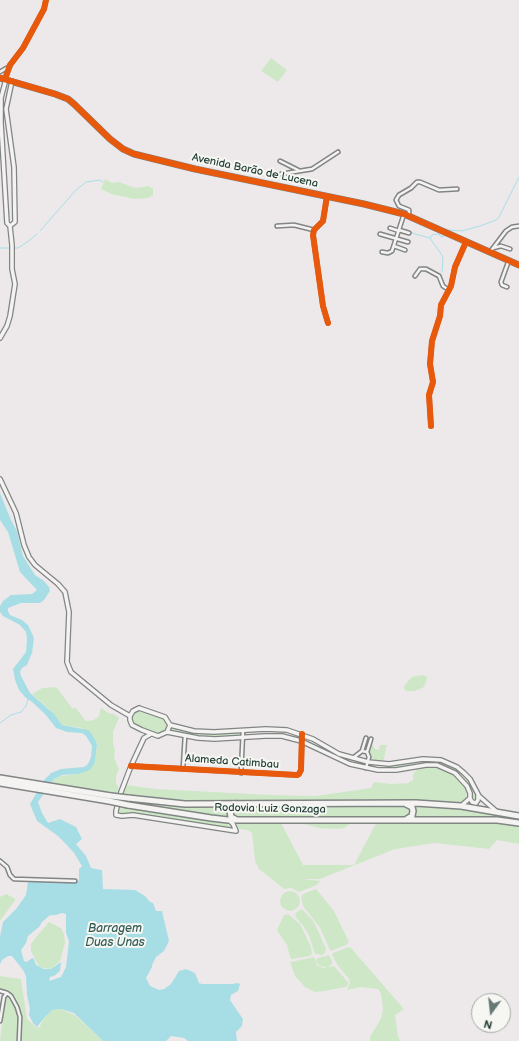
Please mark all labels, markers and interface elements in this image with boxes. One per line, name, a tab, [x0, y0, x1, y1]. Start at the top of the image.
street label: Avenida Barão de Lucena	[191, 151, 319, 191]
street label: Alameda Catimbau	[185, 752, 279, 772]
street label: Rodovia Luiz Gonzaga	[214, 801, 326, 817]
water label: Barragem Duas Unas	[85, 922, 145, 950]
north arrow	[471, 993, 511, 1033]
text: N	[482, 1017, 494, 1031]

